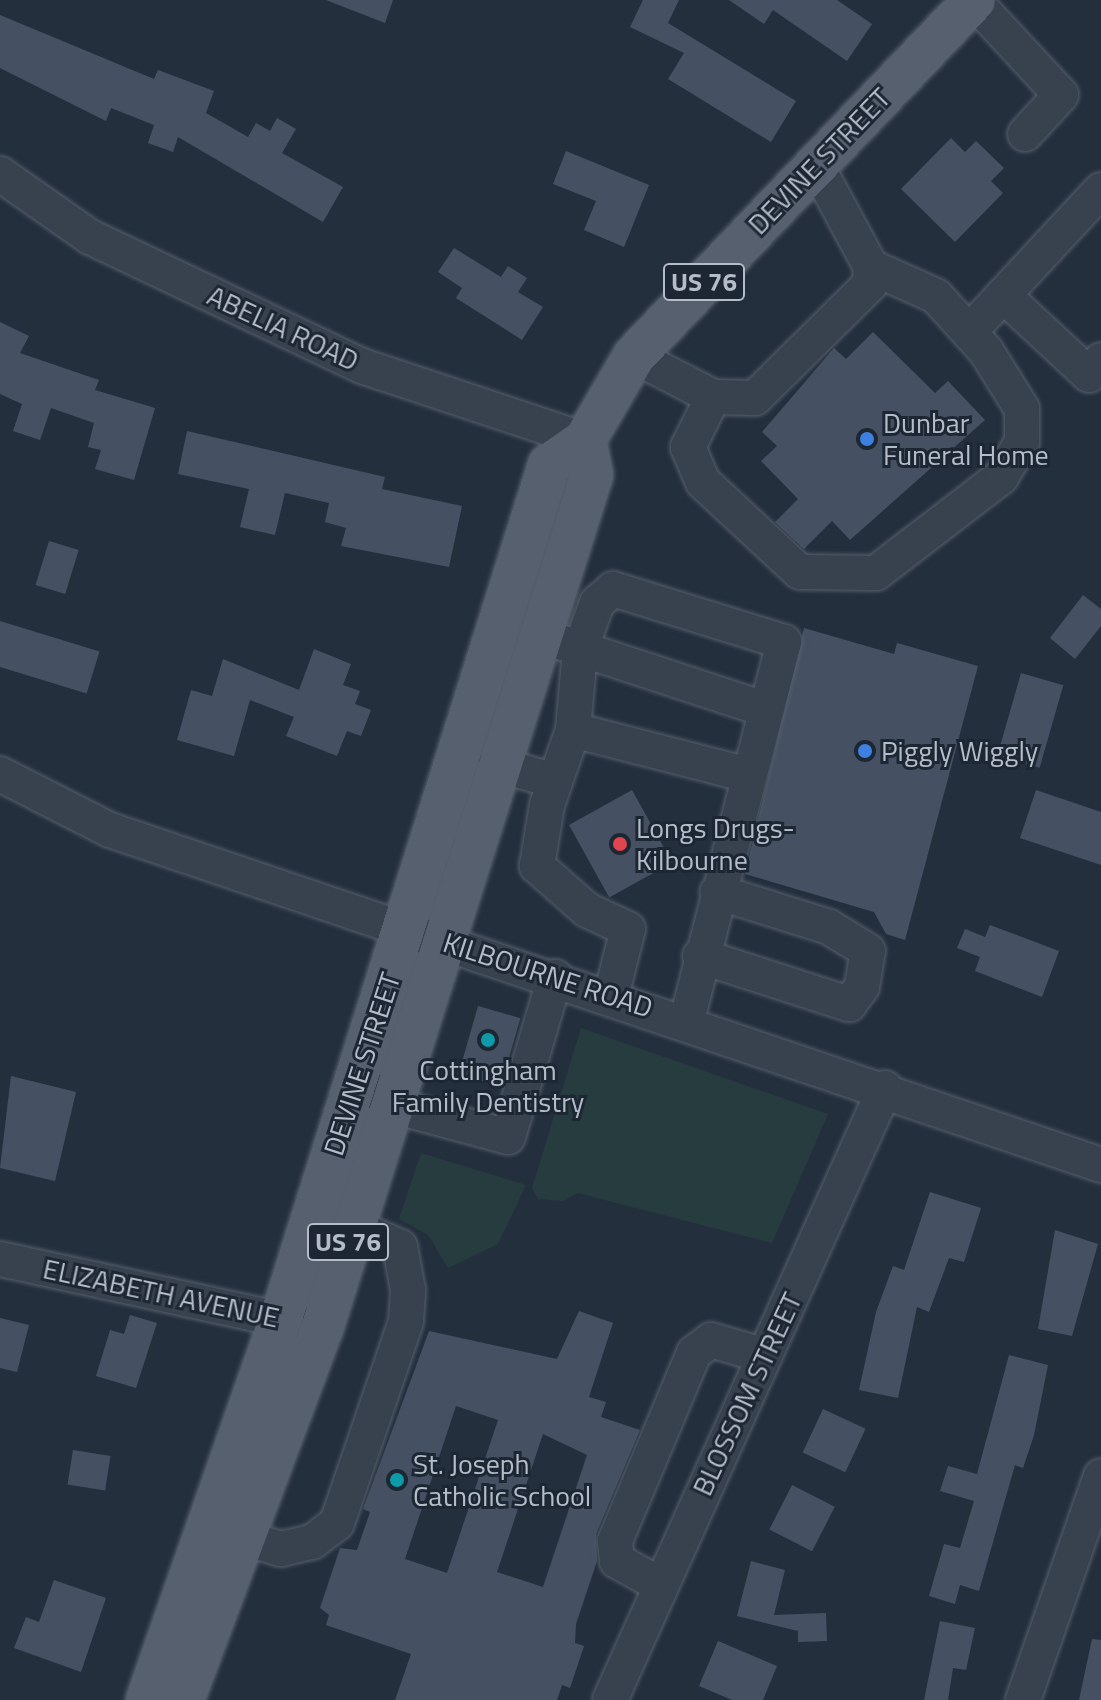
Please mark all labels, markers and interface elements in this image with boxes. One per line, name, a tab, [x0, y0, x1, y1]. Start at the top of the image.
street label: DEVINE STREET	[741, 81, 897, 241]
road number: US 76	[662, 260, 746, 304]
street label: ABELIA ROAD	[202, 278, 364, 378]
place label: Dunbar Funeral Home	[883, 406, 1049, 472]
marker: Dunbar Funeral Home	[858, 430, 876, 448]
place label: Piggly Wiggly	[881, 734, 1038, 768]
marker: Piggly Wiggly	[856, 742, 874, 760]
place label: Longs Drugs- Kilbourne	[636, 811, 795, 877]
marker: Longs Drugs- Kilbourne	[611, 835, 629, 853]
street label: KILBOURNE ROAD	[439, 925, 657, 1025]
street label: DEVINE STREET	[317, 968, 407, 1160]
marker: Cottingham Family Dentistry	[479, 1031, 497, 1049]
place label: Cottingham Family Dentistry	[392, 1053, 584, 1119]
road number: US 76	[306, 1220, 390, 1264]
street label: ELIZABETH AVENUE	[40, 1252, 282, 1334]
street label: BLOSSOM STREET	[685, 1287, 809, 1501]
place label: St. Joseph Catholic School	[413, 1447, 591, 1513]
marker: St. Joseph Catholic School	[388, 1471, 406, 1489]

